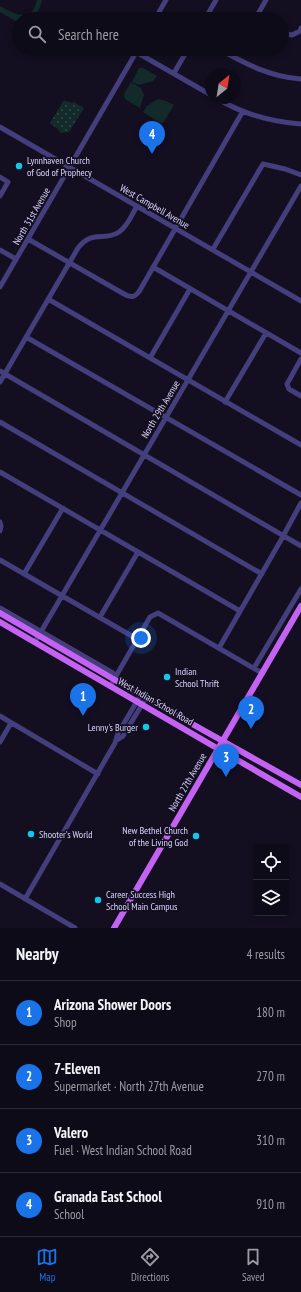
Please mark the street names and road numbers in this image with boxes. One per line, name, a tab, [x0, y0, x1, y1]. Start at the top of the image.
street label: West Campbell Avenue	[118, 181, 192, 232]
street label: North 31st Avenue	[10, 185, 53, 247]
street label: North 29th Avenue	[138, 378, 183, 441]
street label: West Indian School Road	[116, 675, 196, 728]
street label: North 27th Avenue	[166, 751, 209, 814]

